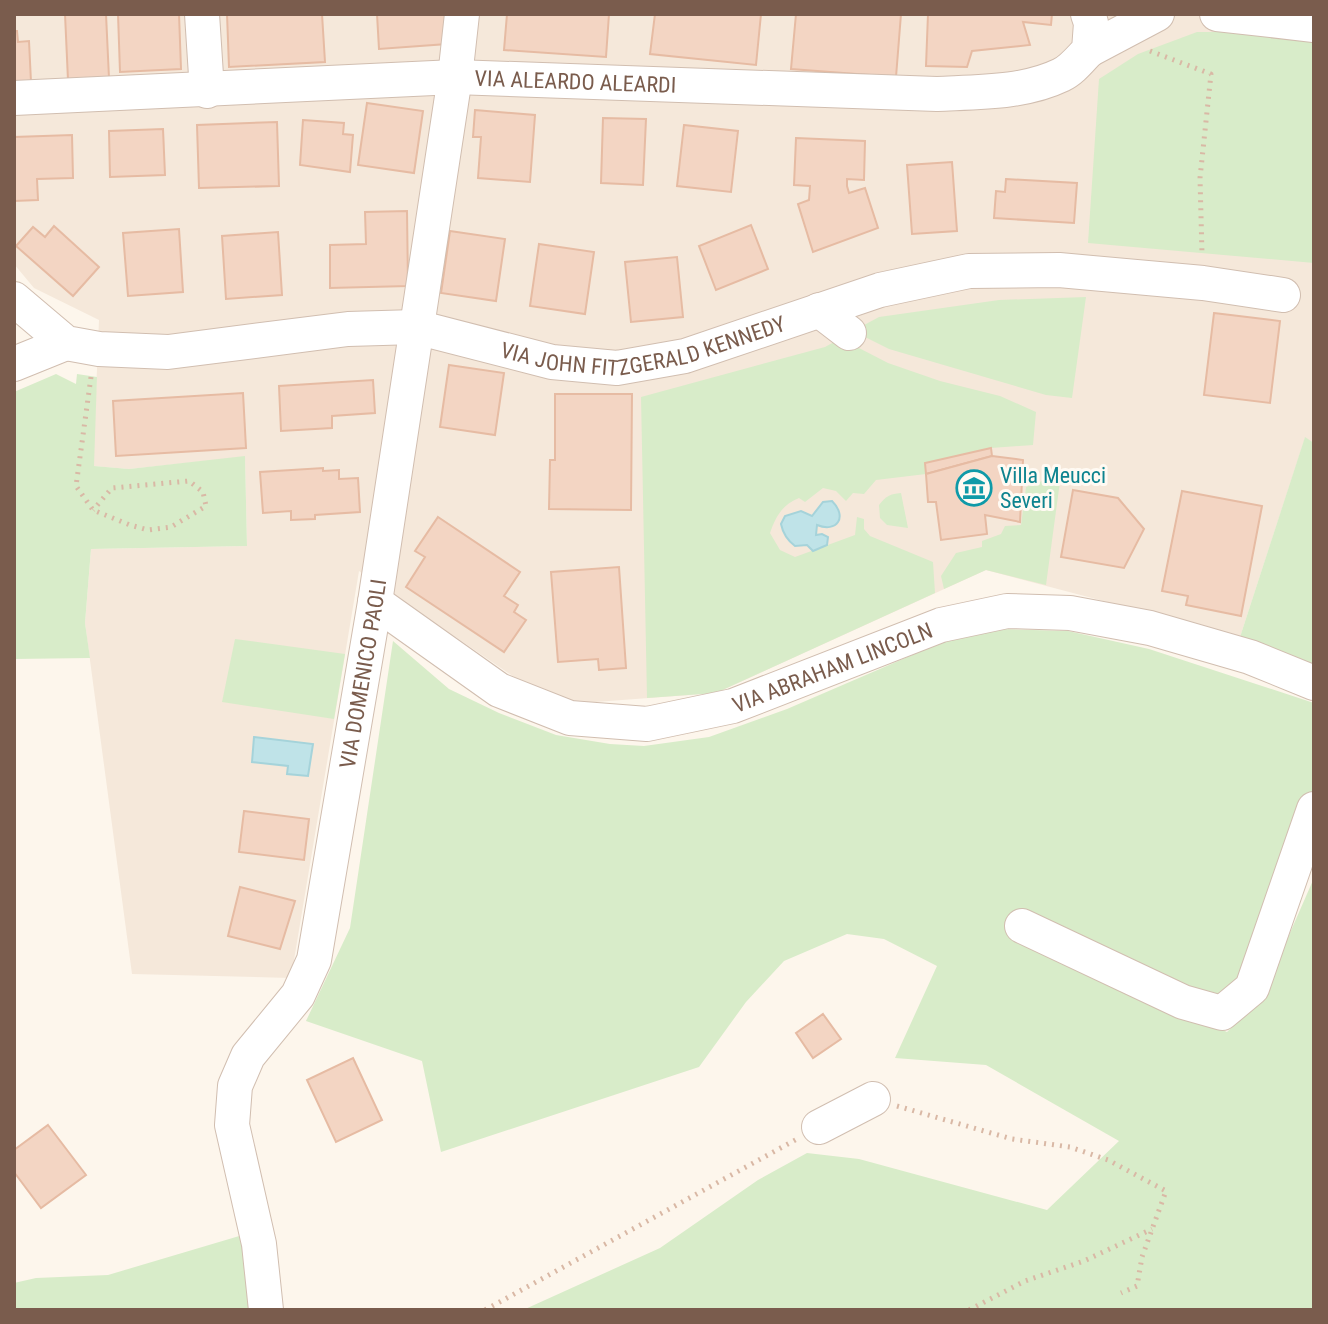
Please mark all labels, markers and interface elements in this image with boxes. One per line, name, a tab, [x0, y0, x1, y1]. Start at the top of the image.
street label: VIA ALEARDO ALEARDI	[474, 66, 677, 98]
street label: VIA JOHN FITZGERALD KENNEDY	[498, 311, 789, 381]
place label: Villa Meucci Severi	[1000, 463, 1106, 513]
museum icon: Villa Meucci Severi	[955, 469, 993, 507]
street label: VIA DOMENICO PAOLI	[335, 577, 391, 770]
street label: VIA ABRAHAM LINCOLN	[729, 618, 936, 718]

